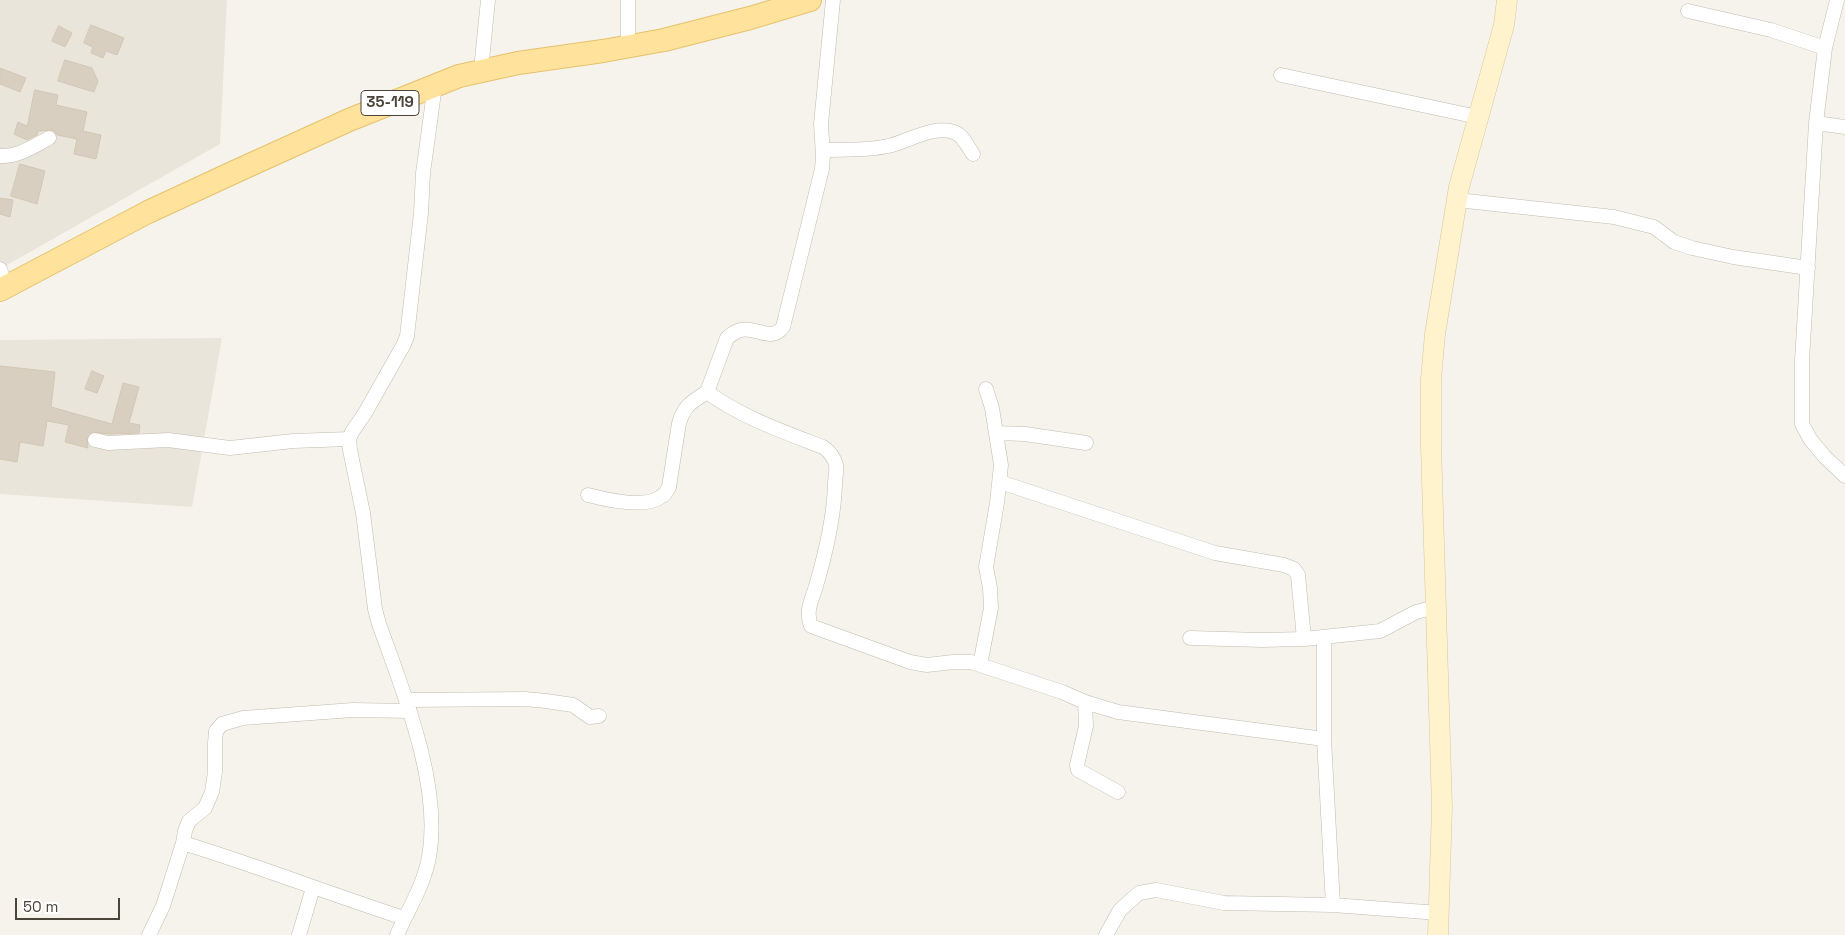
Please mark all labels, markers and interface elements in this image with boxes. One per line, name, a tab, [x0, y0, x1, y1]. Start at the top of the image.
road number: 35-119	[361, 90, 419, 116]
scale bar	[18, 888, 122, 920]
text: 50 m	[23, 897, 58, 916]

